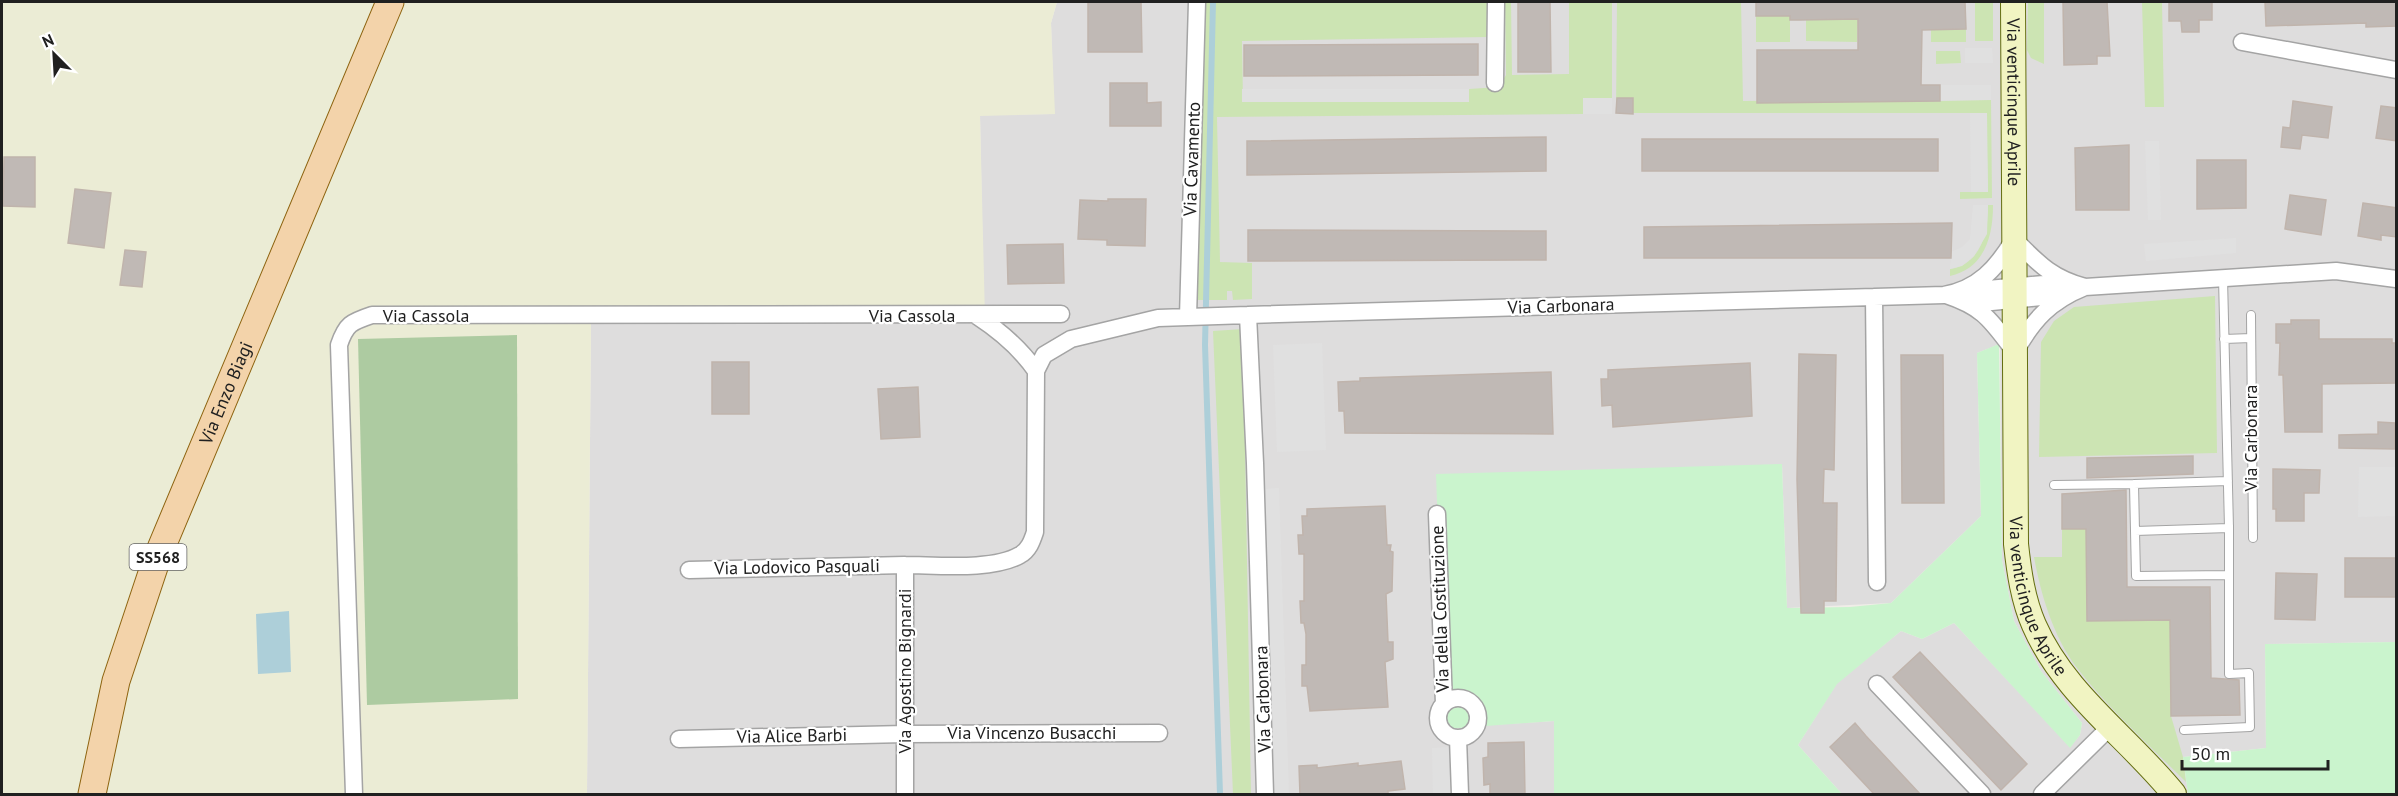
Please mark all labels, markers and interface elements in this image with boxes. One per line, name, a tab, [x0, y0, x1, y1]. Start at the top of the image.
street label: Via venticinque Aprile	[2002, 17, 2026, 186]
north arrow	[24, 24, 84, 84]
text: N	[39, 29, 57, 52]
street label: Via Cavamento	[1178, 101, 1205, 218]
street label: Via Carbonara	[1506, 292, 1615, 319]
street label: Via Cassola	[382, 304, 469, 327]
street label: Via Cassola	[868, 304, 955, 327]
street label: Via Enzo Biagi	[194, 338, 257, 449]
street label: Via Carbonara	[2239, 385, 2262, 493]
street label: Via venticinque Aprile	[2005, 515, 2073, 680]
street label: Via della Costituzione	[1425, 525, 1454, 694]
road number: SS568	[130, 544, 186, 570]
street label: Via Lodovico Pasquali	[713, 554, 880, 579]
street label: Via Agostino Bignardi	[893, 588, 916, 755]
street label: Via Carbonara	[1249, 645, 1276, 754]
street label: Via Vincenzo Busacchi	[946, 721, 1117, 744]
street label: Via Alice Barbi	[736, 723, 847, 748]
scale bar	[2182, 733, 2328, 771]
text: 50 m	[2191, 742, 2230, 765]

